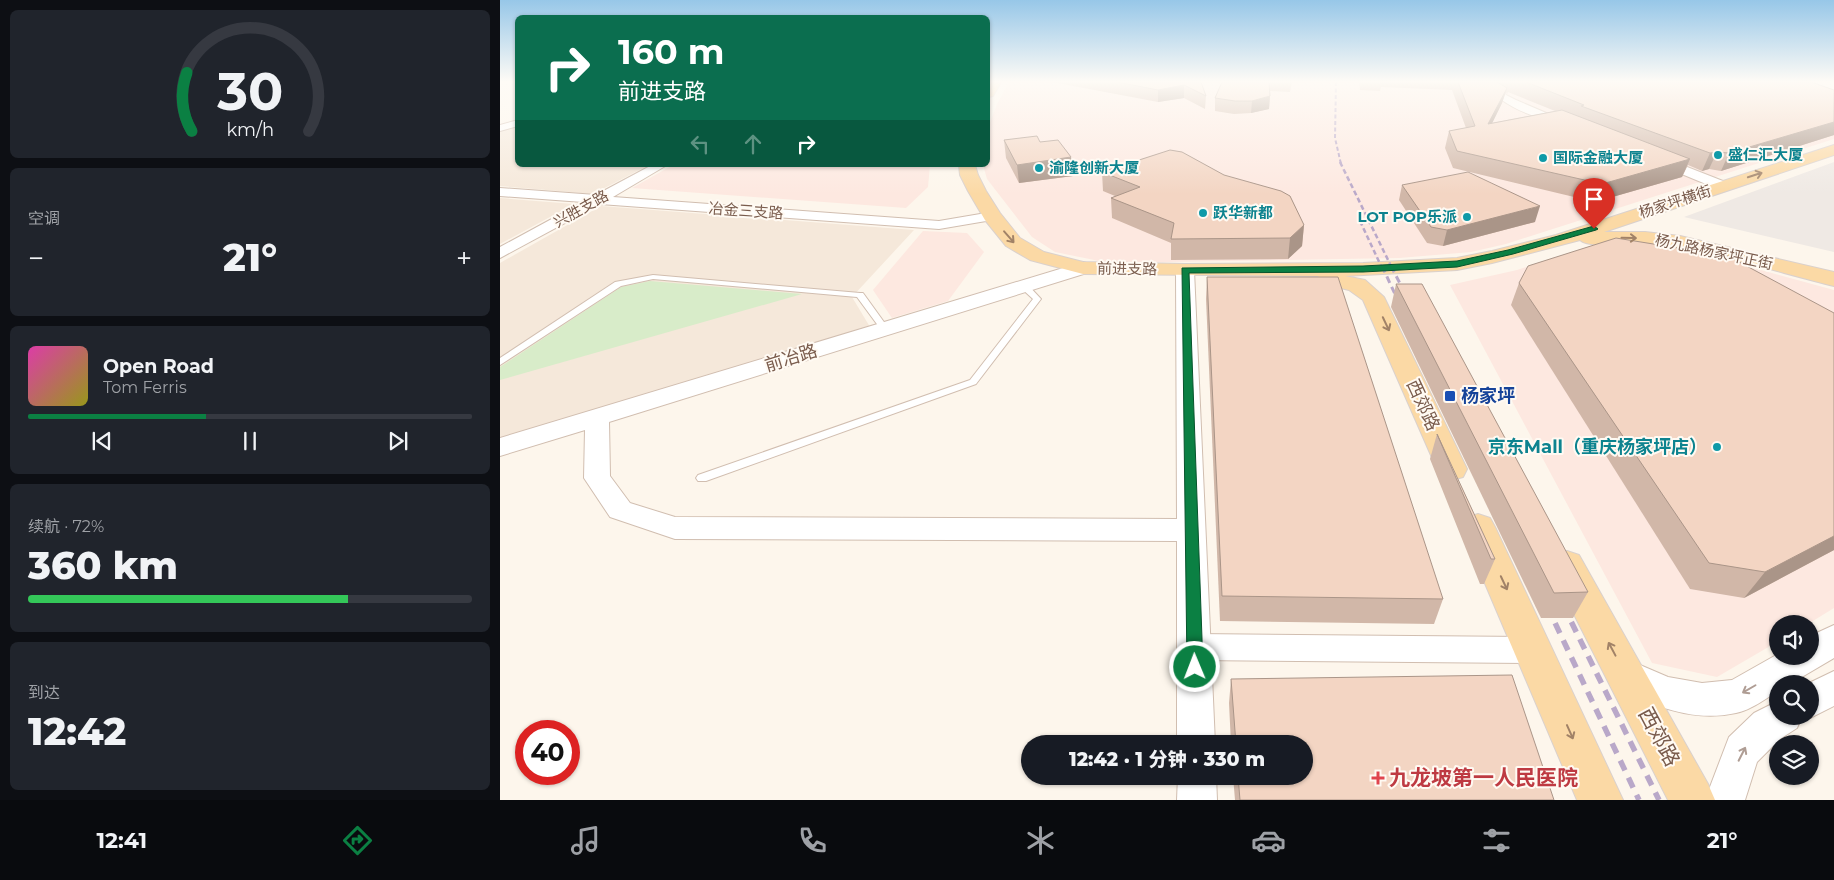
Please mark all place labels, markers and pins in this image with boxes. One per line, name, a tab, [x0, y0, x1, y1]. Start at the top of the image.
place label: 盛仁汇大厦	[1728, 145, 1803, 164]
place label: 国际金融大厦	[1553, 148, 1643, 167]
marker: 盛仁汇大厦	[1712, 149, 1724, 161]
marker: 国际金融大厦	[1537, 152, 1549, 164]
place label: 渝隆创新大厦	[1049, 158, 1139, 177]
marker: 渝隆创新大厦	[1033, 162, 1045, 174]
pin	[1573, 178, 1615, 229]
place label: 跃华新都	[1213, 203, 1273, 222]
marker: 跃华新都	[1197, 207, 1209, 219]
place label: LOT POP乐派	[1357, 207, 1457, 226]
marker: LOT POP乐派	[1461, 211, 1473, 223]
place label: 杨家坪	[1461, 385, 1515, 407]
marker: 杨家坪	[1443, 389, 1457, 403]
place label: 京东Mall（重庆杨家坪店）	[1488, 436, 1707, 458]
marker: 京东Mall（重庆杨家坪店）	[1711, 441, 1723, 453]
place label: 九龙坡第一人民医院	[1389, 765, 1578, 790]
marker: 九龙坡第一人民医院	[1371, 771, 1385, 785]

